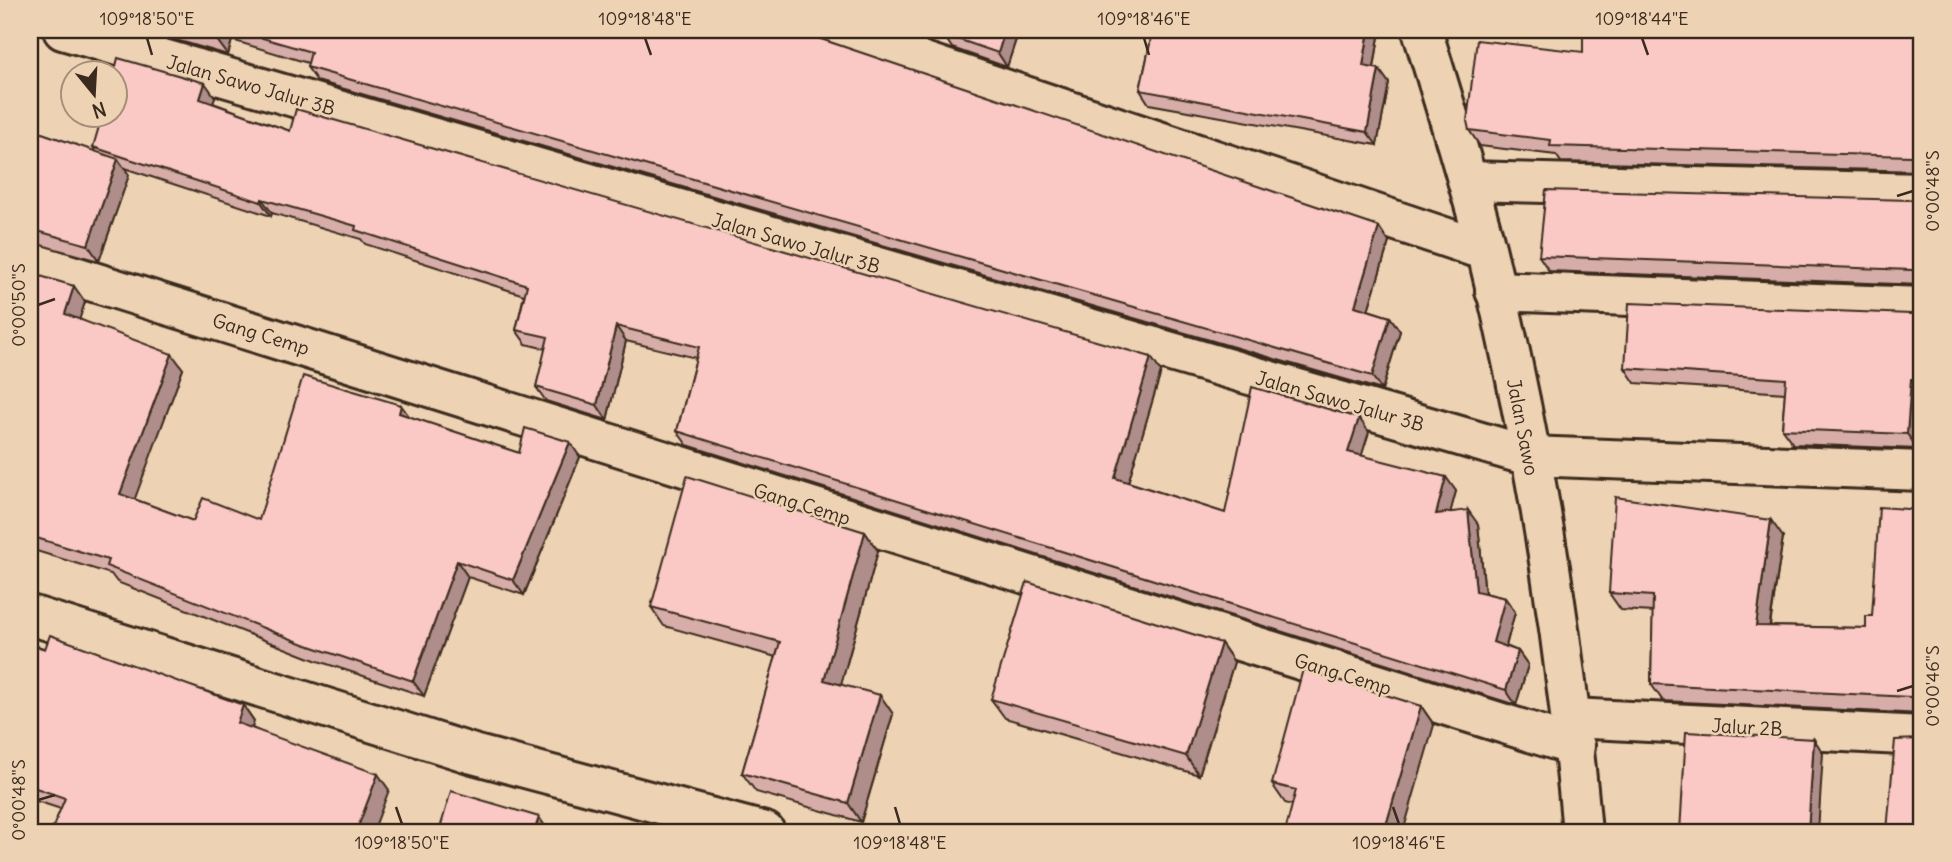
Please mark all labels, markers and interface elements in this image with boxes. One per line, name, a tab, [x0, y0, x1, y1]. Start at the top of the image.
text: 109°18'50"E	[99, 7, 195, 30]
text: 109°18'48"E	[598, 7, 692, 30]
text: 109°18'46"E	[1097, 7, 1191, 30]
text: 109°18'44"E	[1595, 7, 1689, 30]
street label: Jalan Sawo Jalur 3B	[164, 49, 338, 121]
north arrow	[60, 60, 130, 130]
text: N	[89, 97, 109, 124]
text: 0°00'48"S	[1921, 150, 1944, 232]
street label: Jalan Sawo Jalur 3B	[709, 207, 883, 279]
text: 0°00'50"S	[7, 263, 30, 347]
street label: Gang Cemp	[209, 308, 313, 360]
street label: Jalan Sawo Jalur 3B	[1253, 365, 1427, 437]
street label: Jalan Sawo	[1502, 377, 1544, 477]
street label: Gang Cemp	[750, 478, 854, 530]
text: 0°00'46"S	[1921, 645, 1944, 727]
street label: Gang Cemp	[1291, 648, 1395, 700]
street label: Jalur 2B	[1711, 713, 1783, 741]
text: 0°00'48"S	[7, 759, 30, 841]
text: 109°18'50"E	[354, 831, 450, 854]
text: 109°18'48"E	[853, 831, 947, 854]
text: 109°18'46"E	[1352, 831, 1446, 854]

